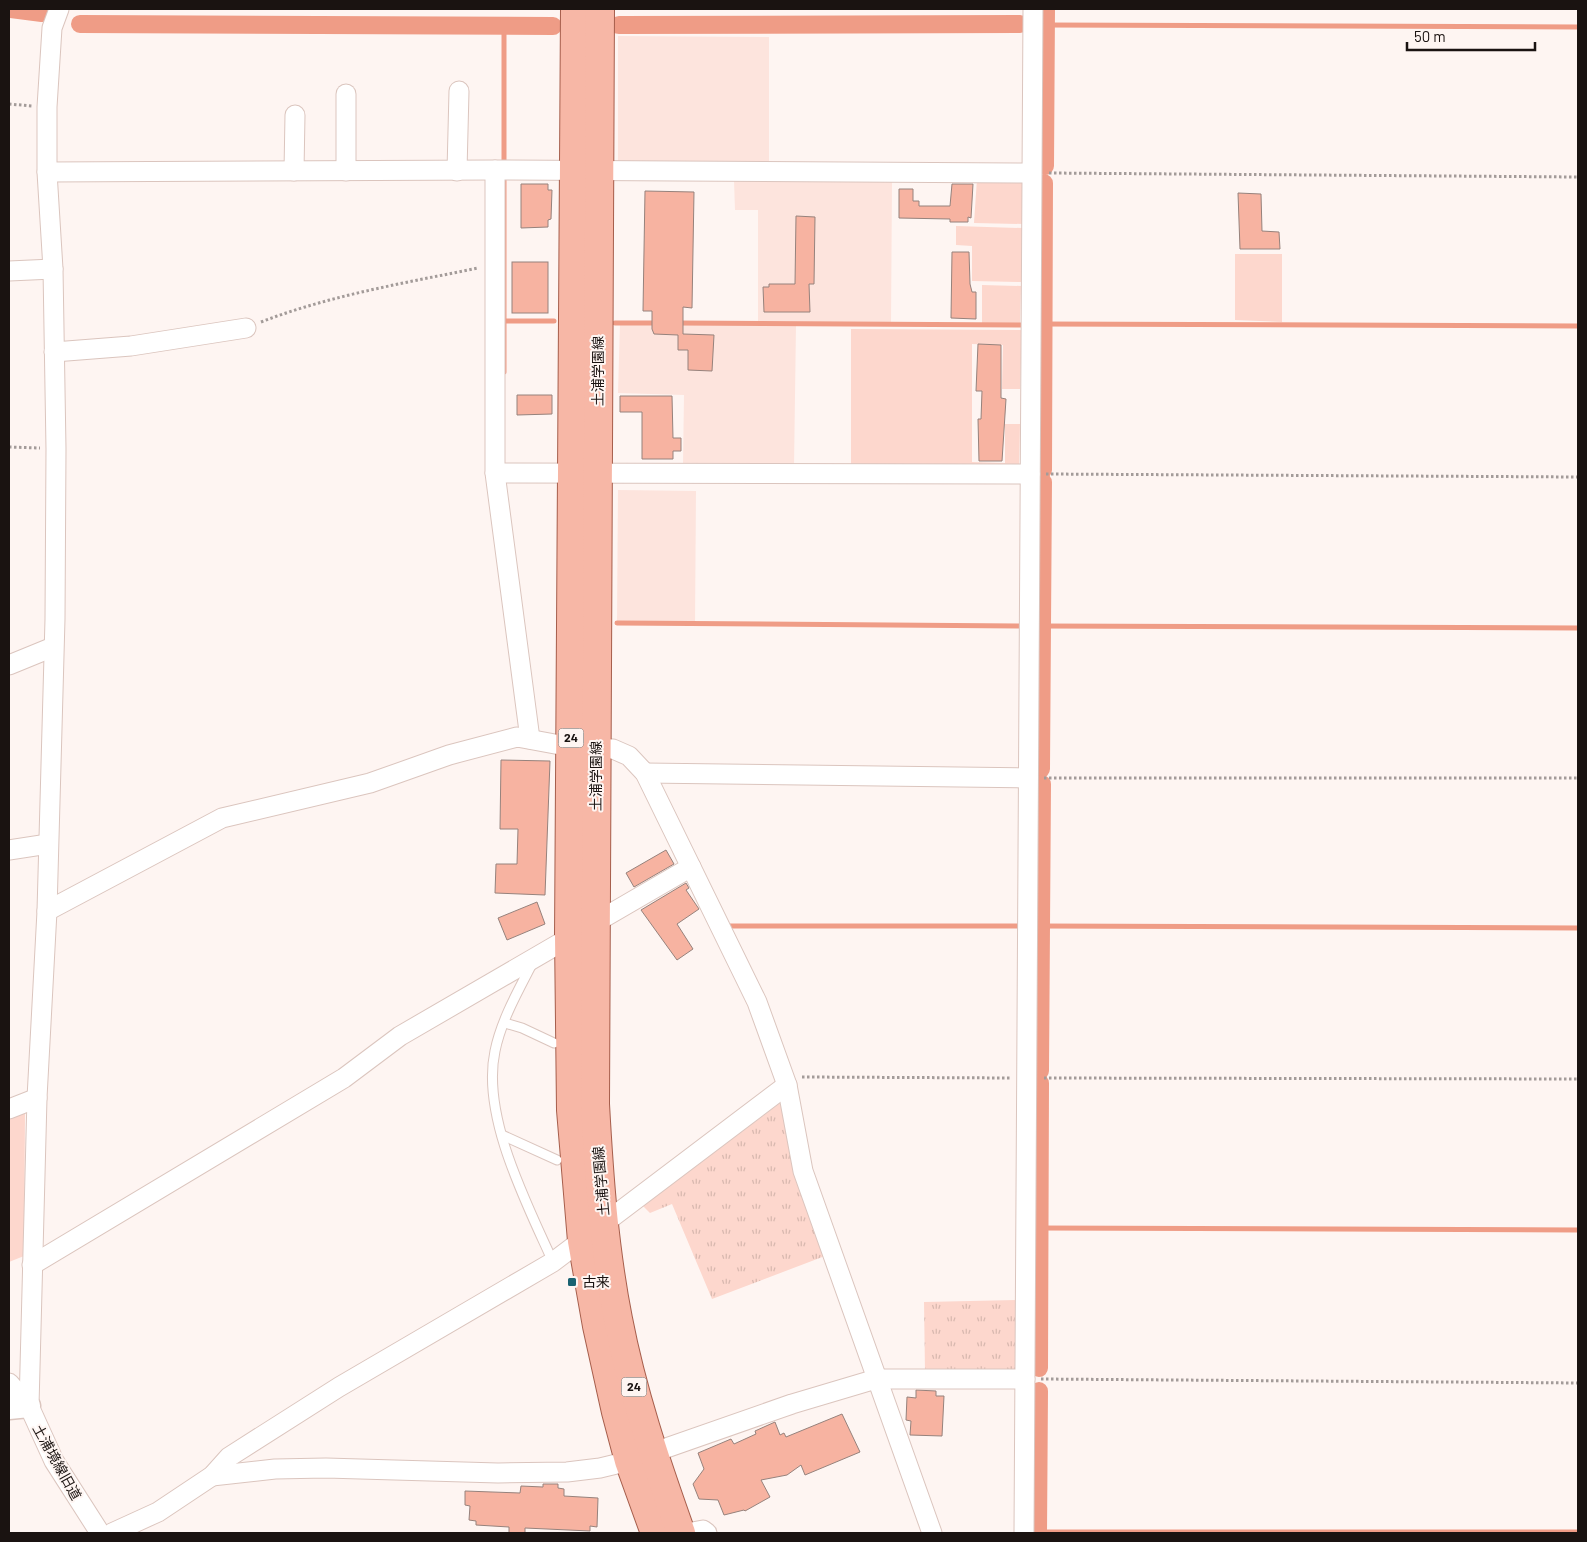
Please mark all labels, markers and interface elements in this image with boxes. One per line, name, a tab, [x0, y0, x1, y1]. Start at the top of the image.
scale bar	[1407, 20, 1534, 52]
text: 50 m	[1414, 27, 1446, 45]
street label: 土浦学園線	[589, 336, 606, 406]
road number: 24	[558, 728, 584, 748]
street label: 土浦学園線	[587, 741, 604, 811]
street label: 土浦学園線	[589, 1145, 612, 1217]
place label: 古来	[582, 1273, 610, 1290]
marker: 古来	[566, 1276, 578, 1288]
road number: 24	[622, 1378, 646, 1396]
street label: 土浦境線旧道	[30, 1421, 85, 1503]

